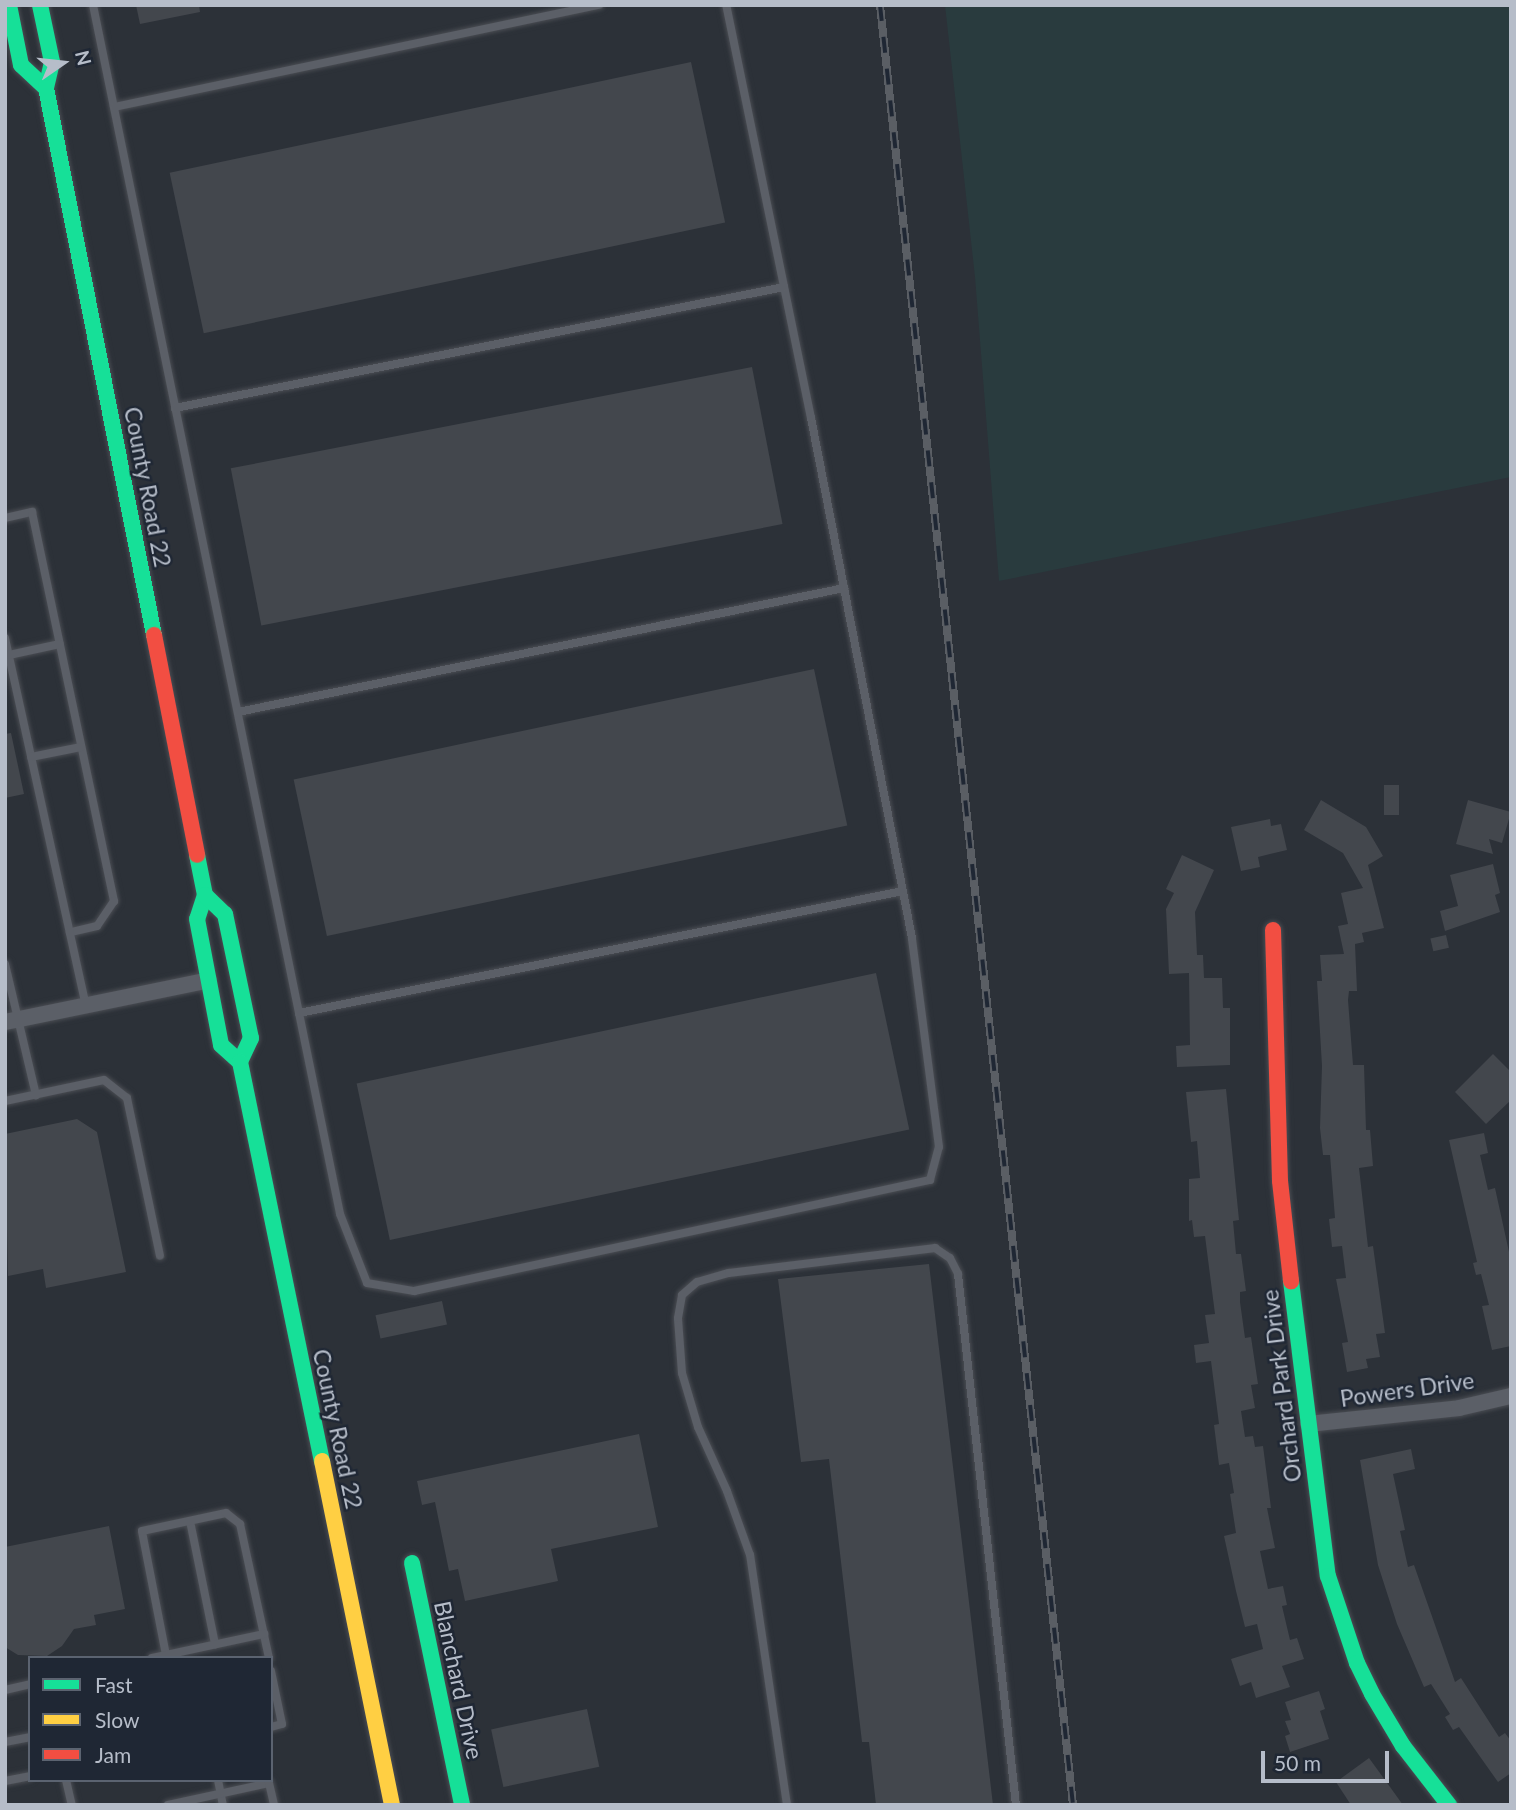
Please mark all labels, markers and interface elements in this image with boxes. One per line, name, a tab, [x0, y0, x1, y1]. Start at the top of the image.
north arrow	[28, 28, 98, 98]
text: N	[71, 48, 97, 68]
street label: County Road 22	[119, 404, 177, 570]
street label: Orchard Park Drive	[1256, 1288, 1306, 1484]
street label: County Road 22	[308, 1346, 368, 1512]
street label: Powers Drive	[1338, 1366, 1476, 1412]
street label: Blanchard Drive	[429, 1598, 489, 1762]
legend	[28, 1656, 273, 1782]
text: Fast	[95, 1672, 132, 1697]
text: Slow	[95, 1707, 139, 1732]
scale bar	[1264, 1736, 1392, 1780]
text: Jam	[95, 1742, 131, 1767]
text: 50 m	[1274, 1750, 1321, 1775]

